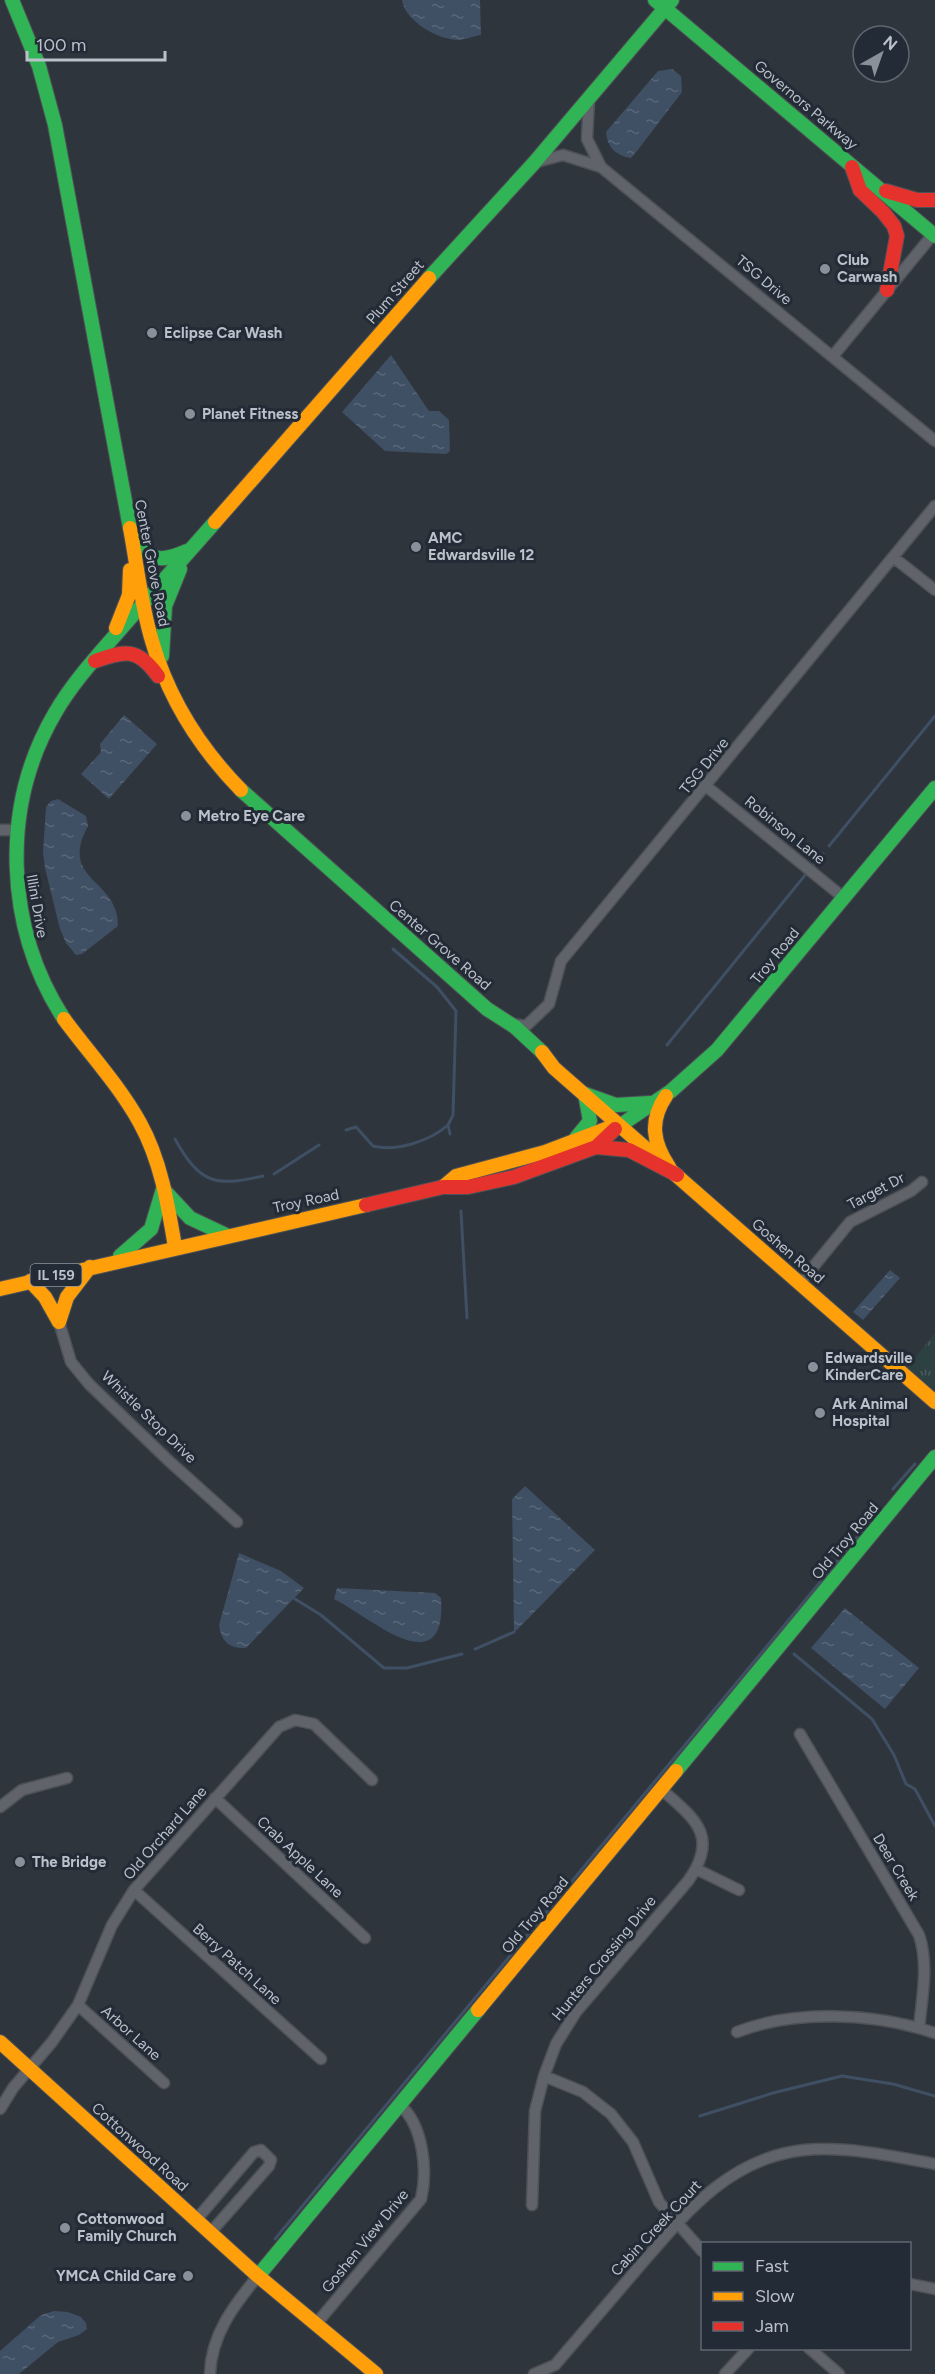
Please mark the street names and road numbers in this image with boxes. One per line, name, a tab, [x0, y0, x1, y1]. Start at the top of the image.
street label: Governors Parkway	[751, 57, 861, 153]
street label: TSG Drive	[732, 251, 796, 309]
street label: Plum Street	[362, 256, 428, 328]
street label: Center Grove Road	[131, 498, 173, 628]
street label: TSG Drive	[676, 734, 732, 798]
street label: Robinson Lane	[741, 792, 829, 868]
street label: Illini Drive	[23, 873, 51, 939]
street label: Center Grove Road	[385, 896, 495, 994]
street label: Troy Road	[747, 924, 803, 988]
street label: Target Dr	[844, 1169, 908, 1213]
street label: Troy Road	[271, 1185, 341, 1217]
street label: Goshen Road	[748, 1215, 828, 1287]
road number: IL 159	[31, 1264, 82, 1286]
street label: Whistle Stop Drive	[98, 1367, 200, 1467]
street label: Old Troy Road	[808, 1499, 882, 1583]
street label: Old Orchard Lane	[120, 1783, 210, 1883]
street label: Crab Apple Lane	[253, 1813, 347, 1901]
street label: Deer Creek	[869, 1830, 923, 1904]
street label: Old Troy Road	[498, 1873, 572, 1957]
street label: Hunters Crossing Drive	[548, 1892, 660, 2024]
street label: Berry Patch Lane	[189, 1919, 285, 2009]
street label: Arbor Lane	[98, 2002, 164, 2064]
street label: Cottonwood Road	[88, 2099, 192, 2195]
street label: Cabin Creek Court	[607, 2176, 705, 2280]
street label: Goshen View Drive	[318, 2186, 412, 2296]

